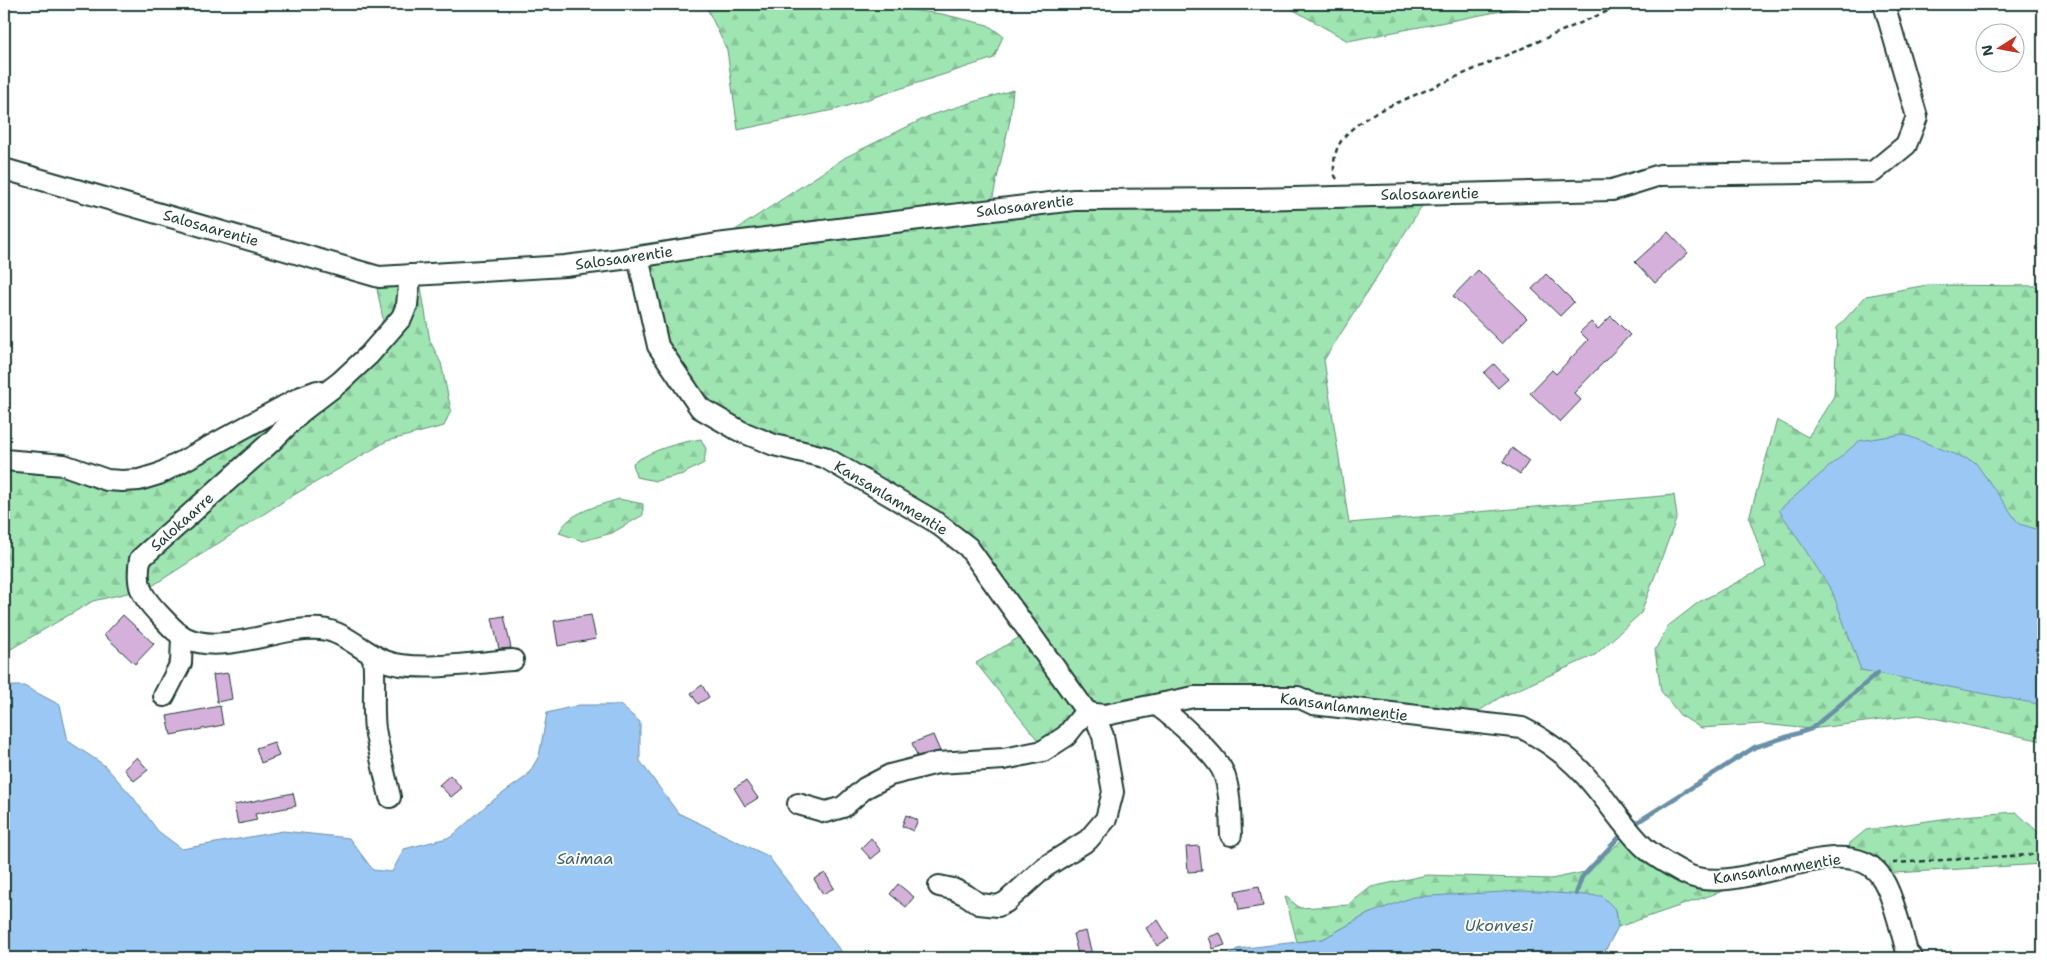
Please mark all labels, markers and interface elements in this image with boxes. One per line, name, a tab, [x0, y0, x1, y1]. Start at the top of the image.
north arrow	[1974, 22, 2024, 72]
text: N	[1977, 43, 1997, 58]
street label: Salosaarentie	[1381, 183, 1479, 205]
street label: Salosaarentie	[975, 190, 1075, 222]
street label: Salosaarentie	[161, 205, 261, 251]
street label: Salosaarentie	[574, 241, 674, 275]
street label: Kansanlammentie	[831, 456, 951, 540]
street label: Salokaarre	[146, 488, 218, 556]
street label: Kansanlammentie	[1279, 688, 1409, 726]
water label: Saimaa	[557, 848, 613, 869]
street label: Kansanlammentie	[1712, 849, 1842, 889]
water label: Ukonvesi	[1465, 915, 1534, 936]

